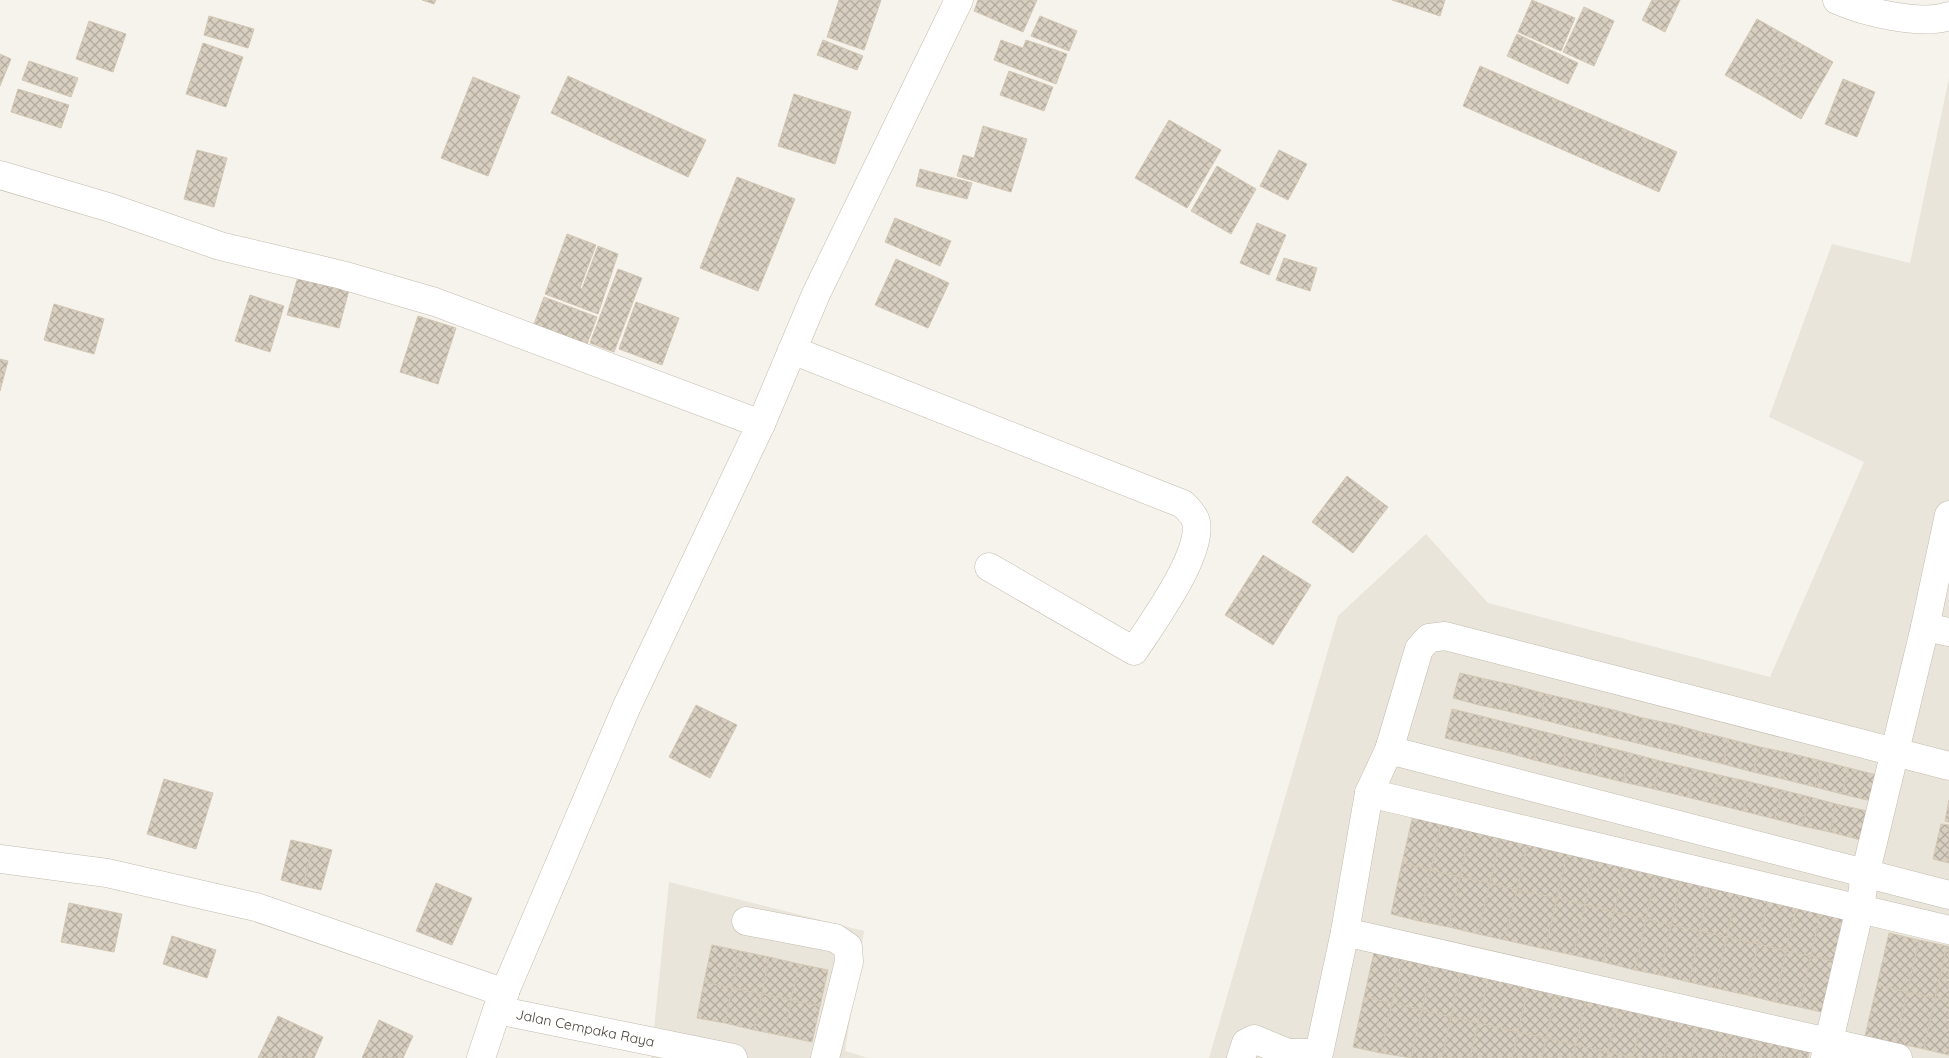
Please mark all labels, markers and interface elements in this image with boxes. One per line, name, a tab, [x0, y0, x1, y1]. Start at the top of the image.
street label: Jalan Cempaka Raya	[514, 1005, 656, 1051]

